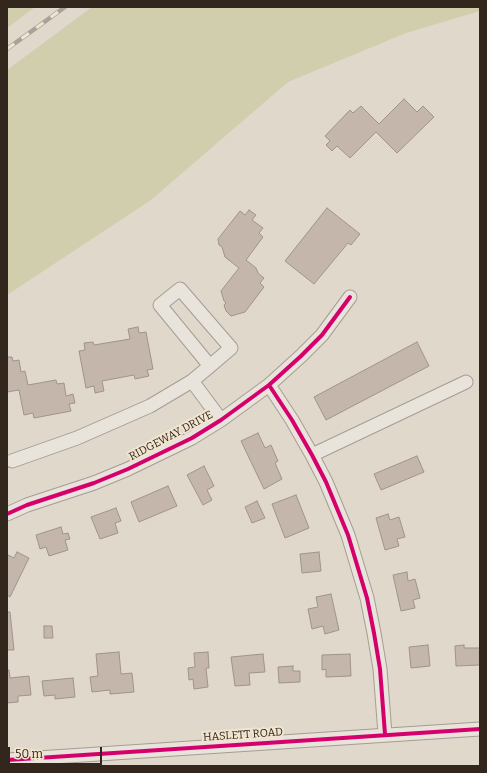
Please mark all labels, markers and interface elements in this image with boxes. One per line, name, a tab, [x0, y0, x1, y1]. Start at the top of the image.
street label: RIDGEWAY DRIVE	[127, 408, 215, 464]
street label: HASLETT ROAD	[203, 726, 283, 744]
scale bar	[10, 739, 104, 765]
text: 50 m	[15, 747, 43, 761]

